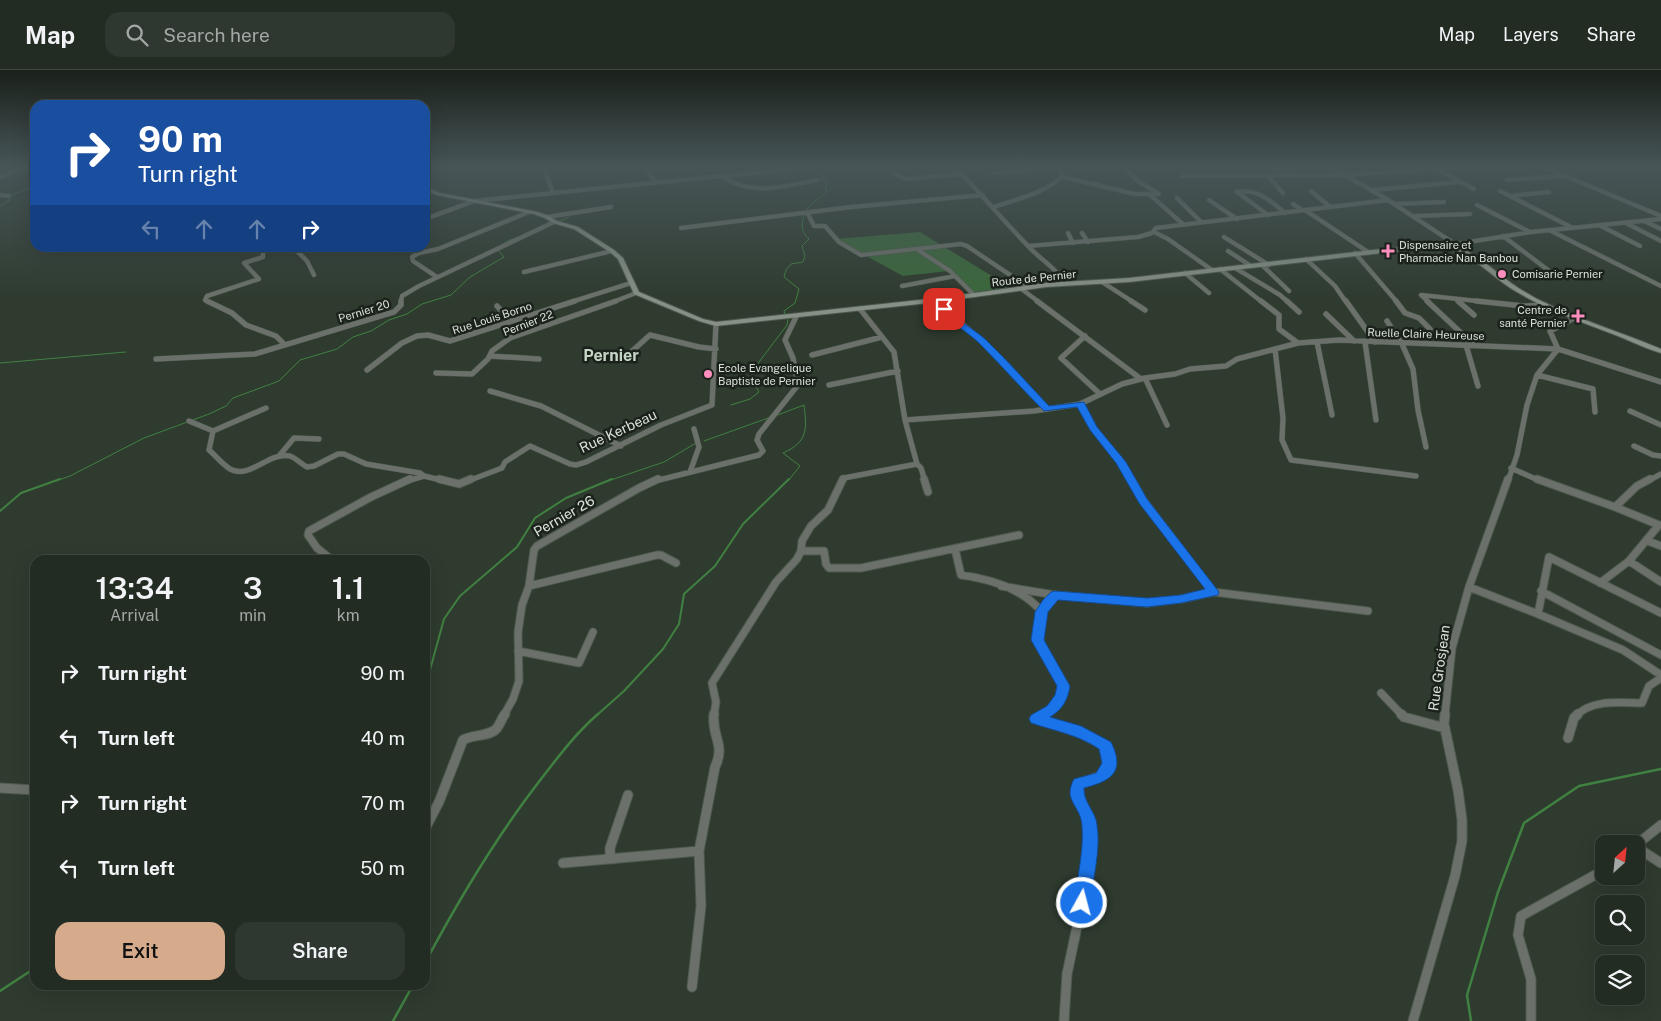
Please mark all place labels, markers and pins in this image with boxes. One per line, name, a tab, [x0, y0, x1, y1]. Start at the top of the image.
place label: Dispensaire et Pharmacie Nan Banbou	[1399, 239, 1518, 264]
marker: Dispensaire et Pharmacie Nan Banbou	[1381, 244, 1395, 258]
marker: Comisarie Pernier	[1496, 268, 1508, 280]
place label: Comisarie Pernier	[1512, 268, 1603, 280]
pin	[923, 288, 965, 330]
place label: Centre de santé Pernier	[1499, 304, 1567, 329]
marker: Centre de santé Pernier	[1571, 309, 1585, 323]
place label: Ecole Evangelique Baptiste de Pernier	[718, 362, 815, 387]
marker: Ecole Evangelique Baptiste de Pernier	[702, 368, 714, 380]

